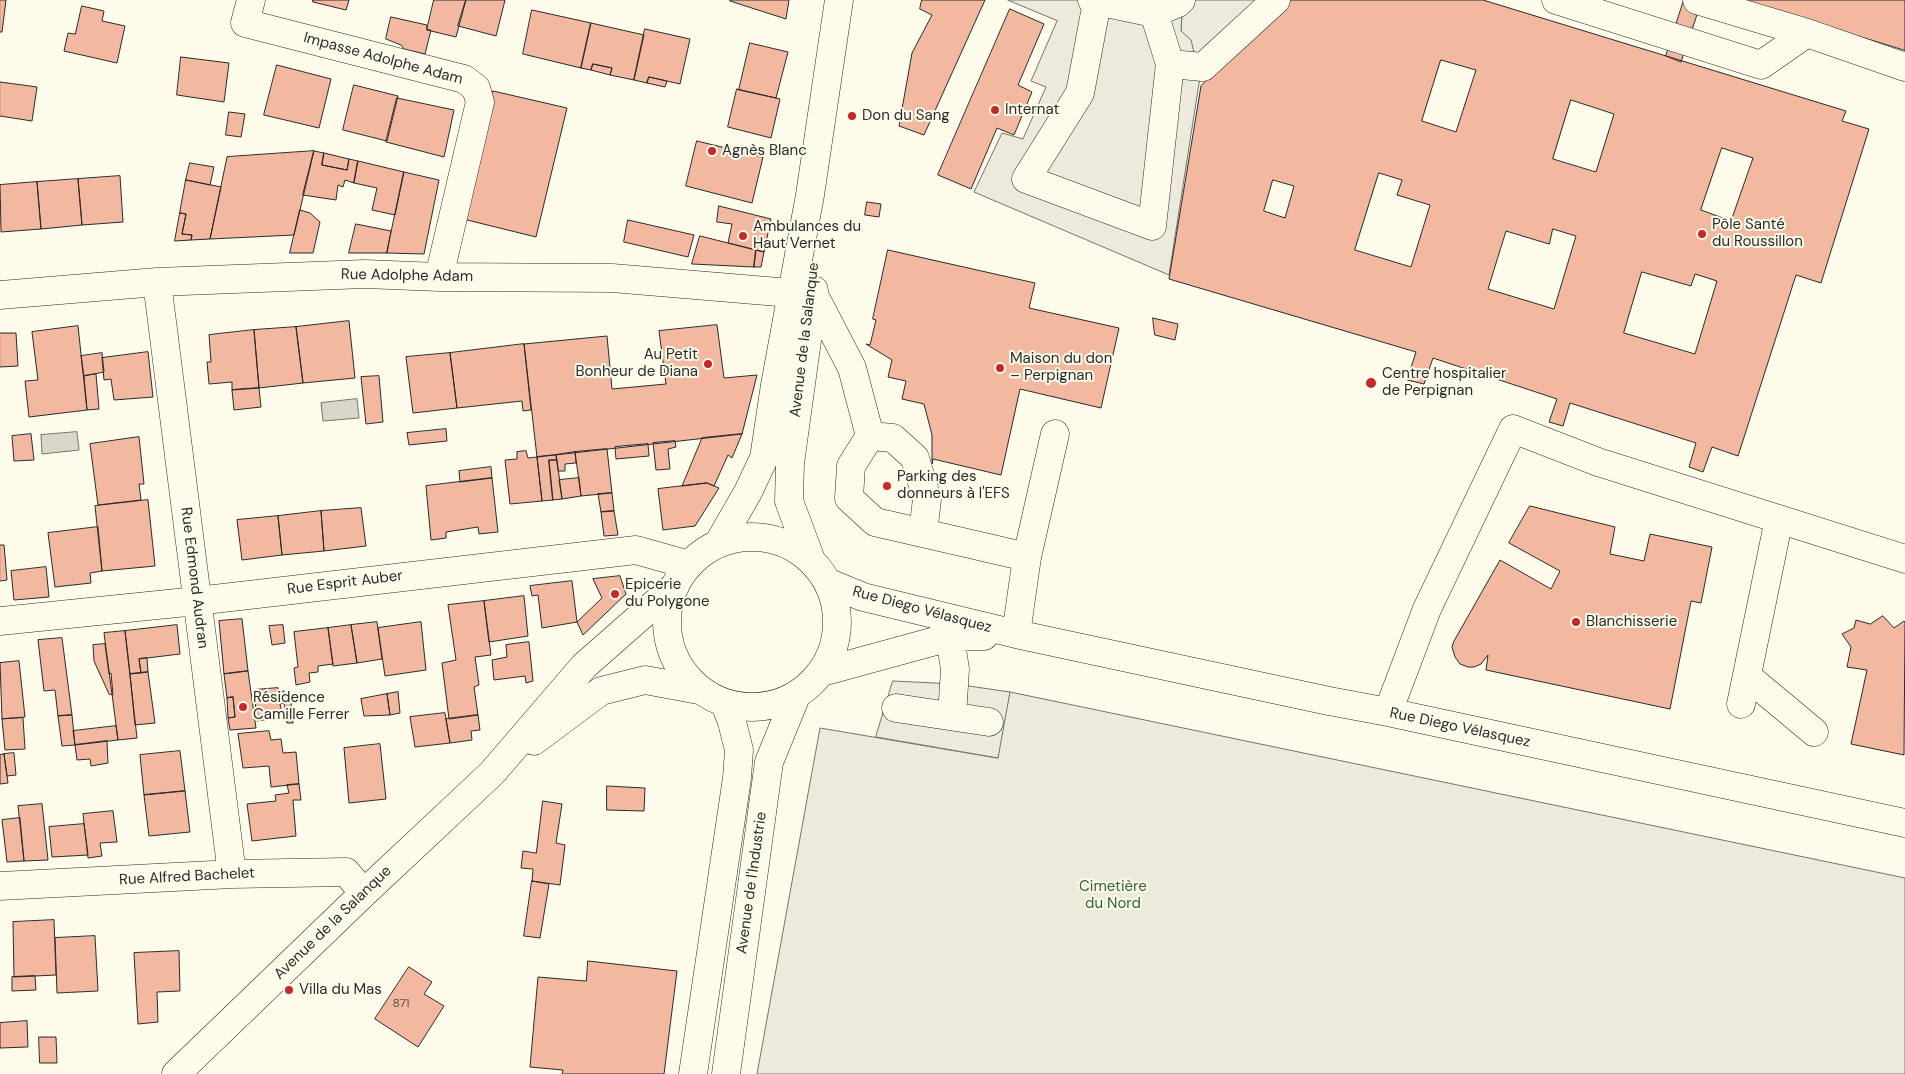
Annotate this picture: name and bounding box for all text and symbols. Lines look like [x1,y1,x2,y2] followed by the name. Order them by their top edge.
[301,29,465,89] street label: Impasse Adolphe Adam
[1005,101,1059,119] place label: Internat
[989,104,1001,116] marker: Internat
[862,107,950,125] place label: Don du Sang
[846,110,858,122] marker: Don du Sang
[722,142,807,160] place label: Agnès Blanc
[706,145,718,157] marker: Agnès Blanc
[1712,216,1803,251] place label: Pôle Santé du Roussillon
[753,218,861,253] place label: Ambulances du Haut Vernet
[1696,228,1708,240] marker: Pôle Santé du Roussillon
[737,230,749,242] marker: Ambulances du Haut Vernet
[787,262,823,418] street label: Avenue de la Salanque
[341,266,473,286] street label: Rue Adolphe Adam
[575,346,698,381] place label: Au Petit Bonheur de Diana
[1010,350,1112,385] place label: Maison du don – Perpignan
[702,358,714,370] marker: Au Petit Bonheur de Diana
[994,362,1006,374] marker: Maison du don – Perpignan
[1382,365,1507,400] place label: Centre hospitalier de Perpignan
[1364,376,1378,390] marker: Centre hospitalier de Perpignan
[897,468,1010,503] place label: Parking des donneurs à l'EFS
[881,480,893,492] marker: Parking des donneurs à l'EFS
[176,506,212,650] street label: Rue Edmond Audran
[286,567,404,599] street label: Rue Esprit Auber
[625,576,709,611] place label: Epicerie du Polygone
[850,583,994,637] street label: Rue Diego Vélasquez
[609,588,621,600] marker: Epicerie du Polygone
[1586,613,1677,631] place label: Blanchisserie
[1570,616,1582,628] marker: Blanchisserie
[253,689,349,724] place label: Résidence Camille Ferrer
[237,701,249,713] marker: Résidence Camille Ferrer
[1388,704,1532,752] street label: Rue Diego Vélasquez
[733,811,771,955] street label: Avenue de l'Industrie
[271,862,395,984] street label: Avenue de la Salanque
[119,864,255,890] street label: Rue Alfred Bachelet
[1079,878,1147,913] park label: Cimetière du Nord
[299,981,382,999] place label: Villa du Mas
[283,984,295,996] marker: Villa du Mas
[392,997,410,1011] house number: 871

